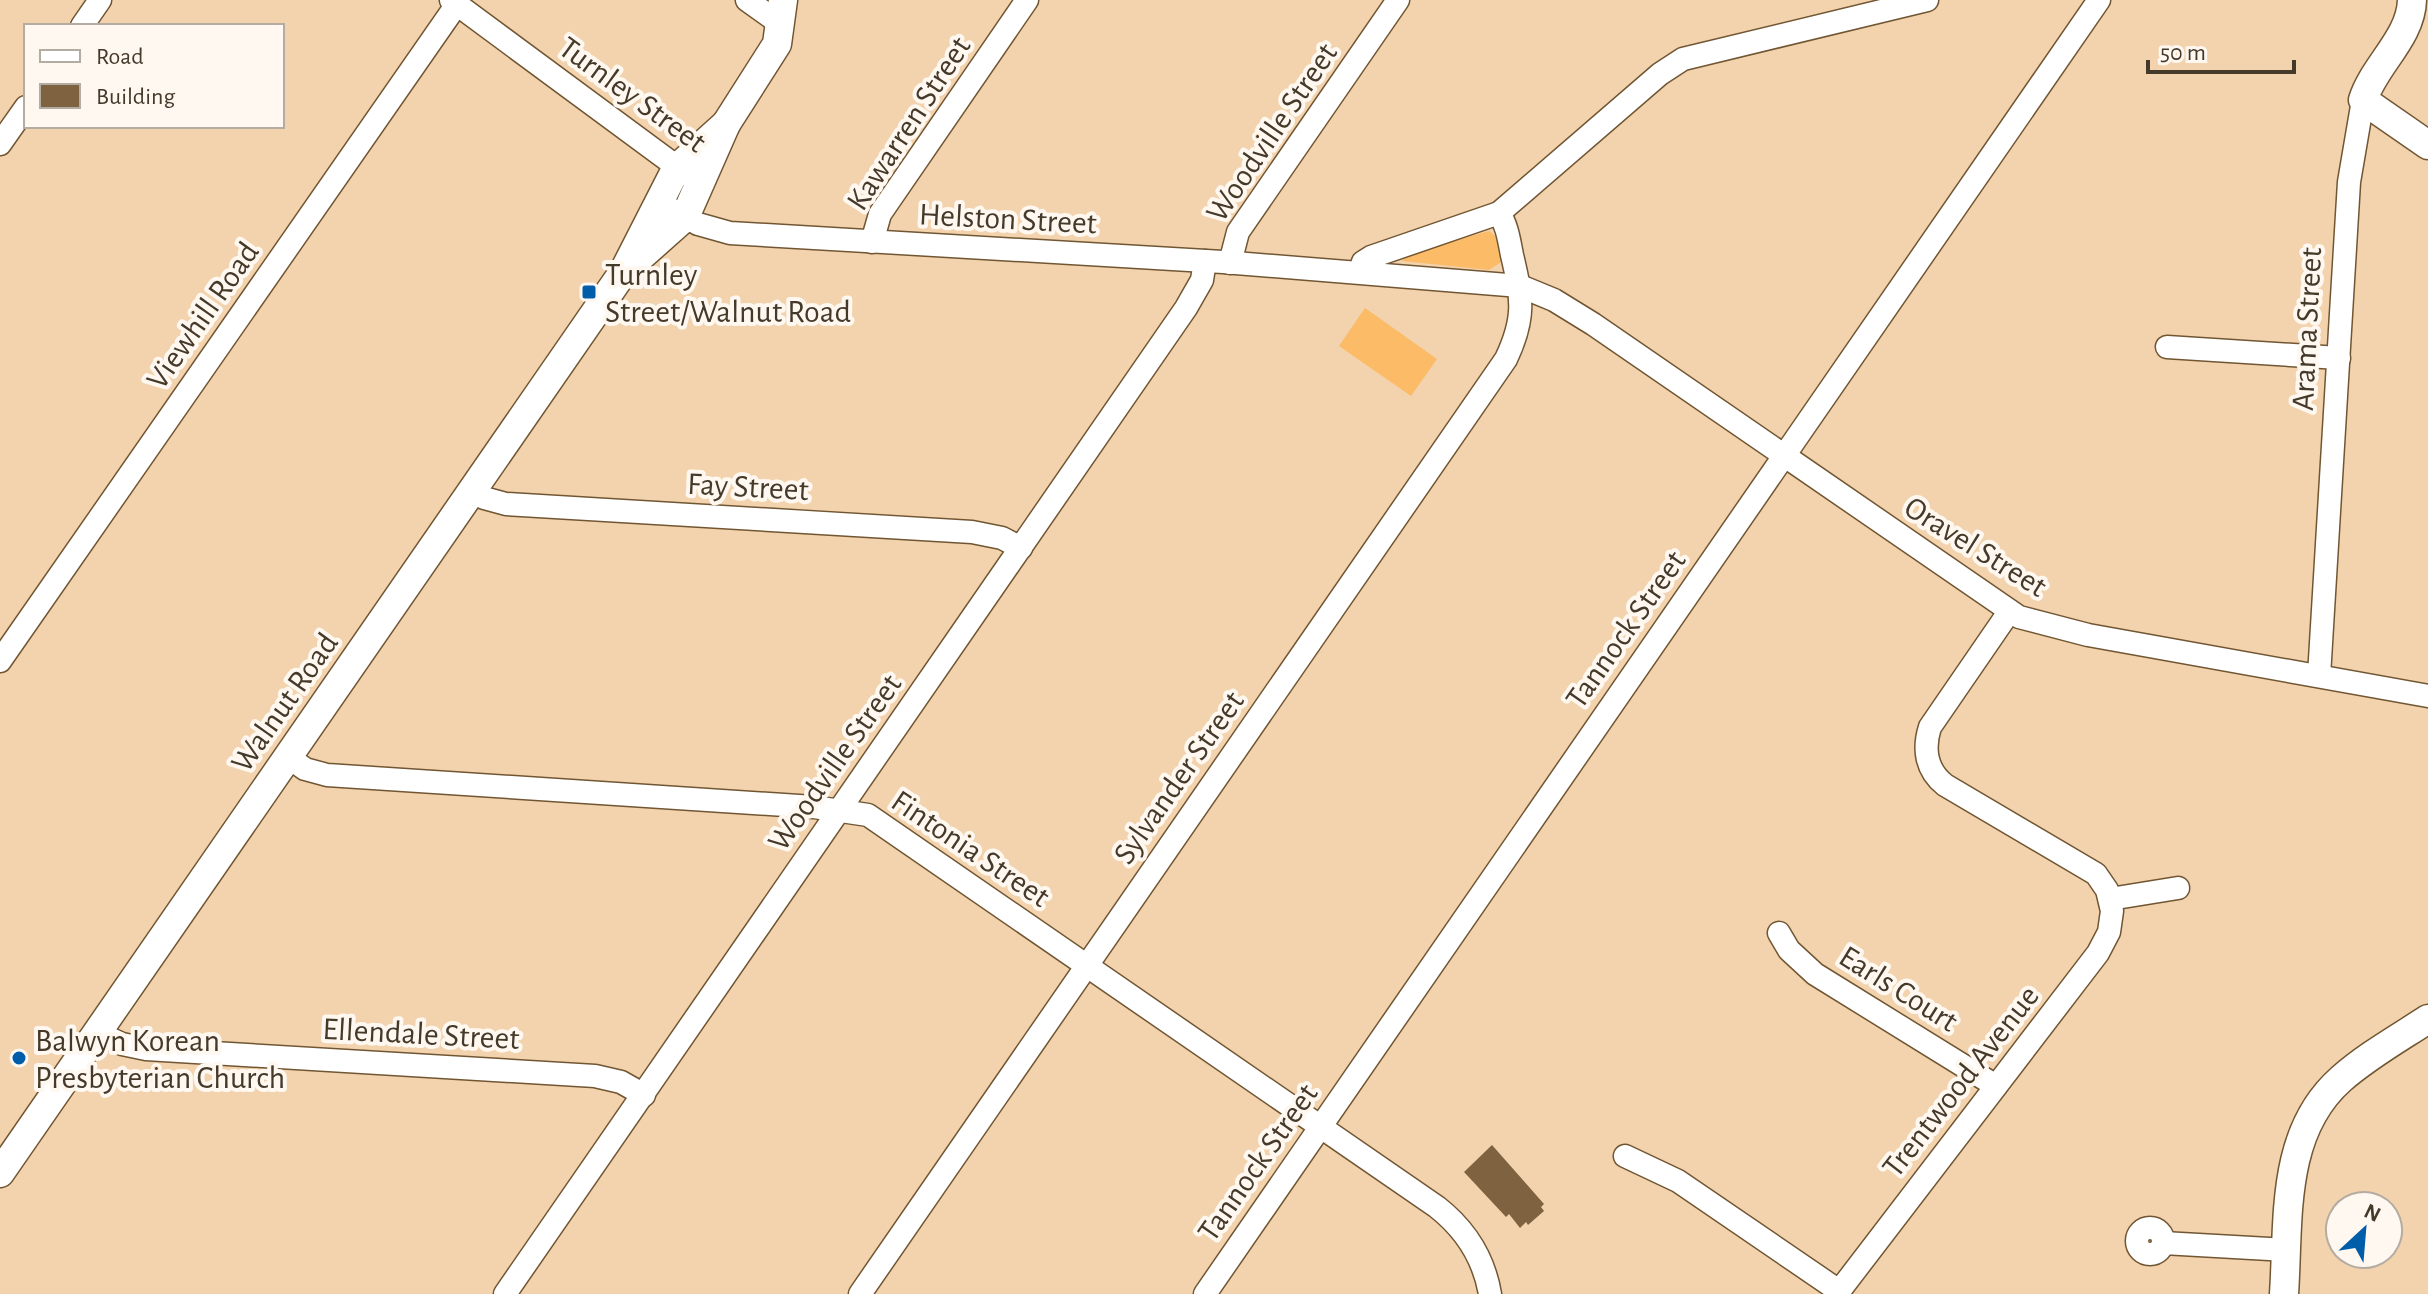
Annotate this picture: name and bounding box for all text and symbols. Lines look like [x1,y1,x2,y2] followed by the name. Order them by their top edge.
[24,24,284,128] legend
[2148,24,2294,74] scale bar
[553,31,712,159] street label: Turnley Street
[841,31,977,216] street label: Kawarren Street
[1201,38,1343,228] street label: Woodville Street
[2160,41,2206,65] text: 50 m
[96,45,144,69] text: Road
[96,85,175,109] text: Building
[918,198,1098,240] street label: Helston Street
[141,236,265,395] street label: Viewhill Road
[2287,246,2327,412] street label: Arama Street
[605,259,851,328] place label: Turnley Street/Walnut Road
[580,283,598,301] marker: Turnley Street/Walnut Road
[686,468,810,506] street label: Fay Street
[1899,491,2052,603] street label: Oravel Street
[1560,545,1692,714] street label: Tannock Street
[225,627,344,778] street label: Walnut Road
[762,668,907,857] street label: Woodville Street
[1108,686,1250,870] street label: Sylvander Street
[886,784,1055,913] street label: Fintonia Street
[1834,940,1963,1038] street label: Earls Court
[1876,980,2045,1183] street label: Trentwood Avenue
[322,1013,520,1055] street label: Ellendale Street
[35,1025,285,1094] place label: Balwyn Korean Presbyterian Church
[10,1049,28,1067] marker: Balwyn Korean Presbyterian Church
[1192,1078,1324,1247] street label: Tannock Street
[2324,1190,2404,1270] north arrow
[2361,1200,2384,1226] text: N

